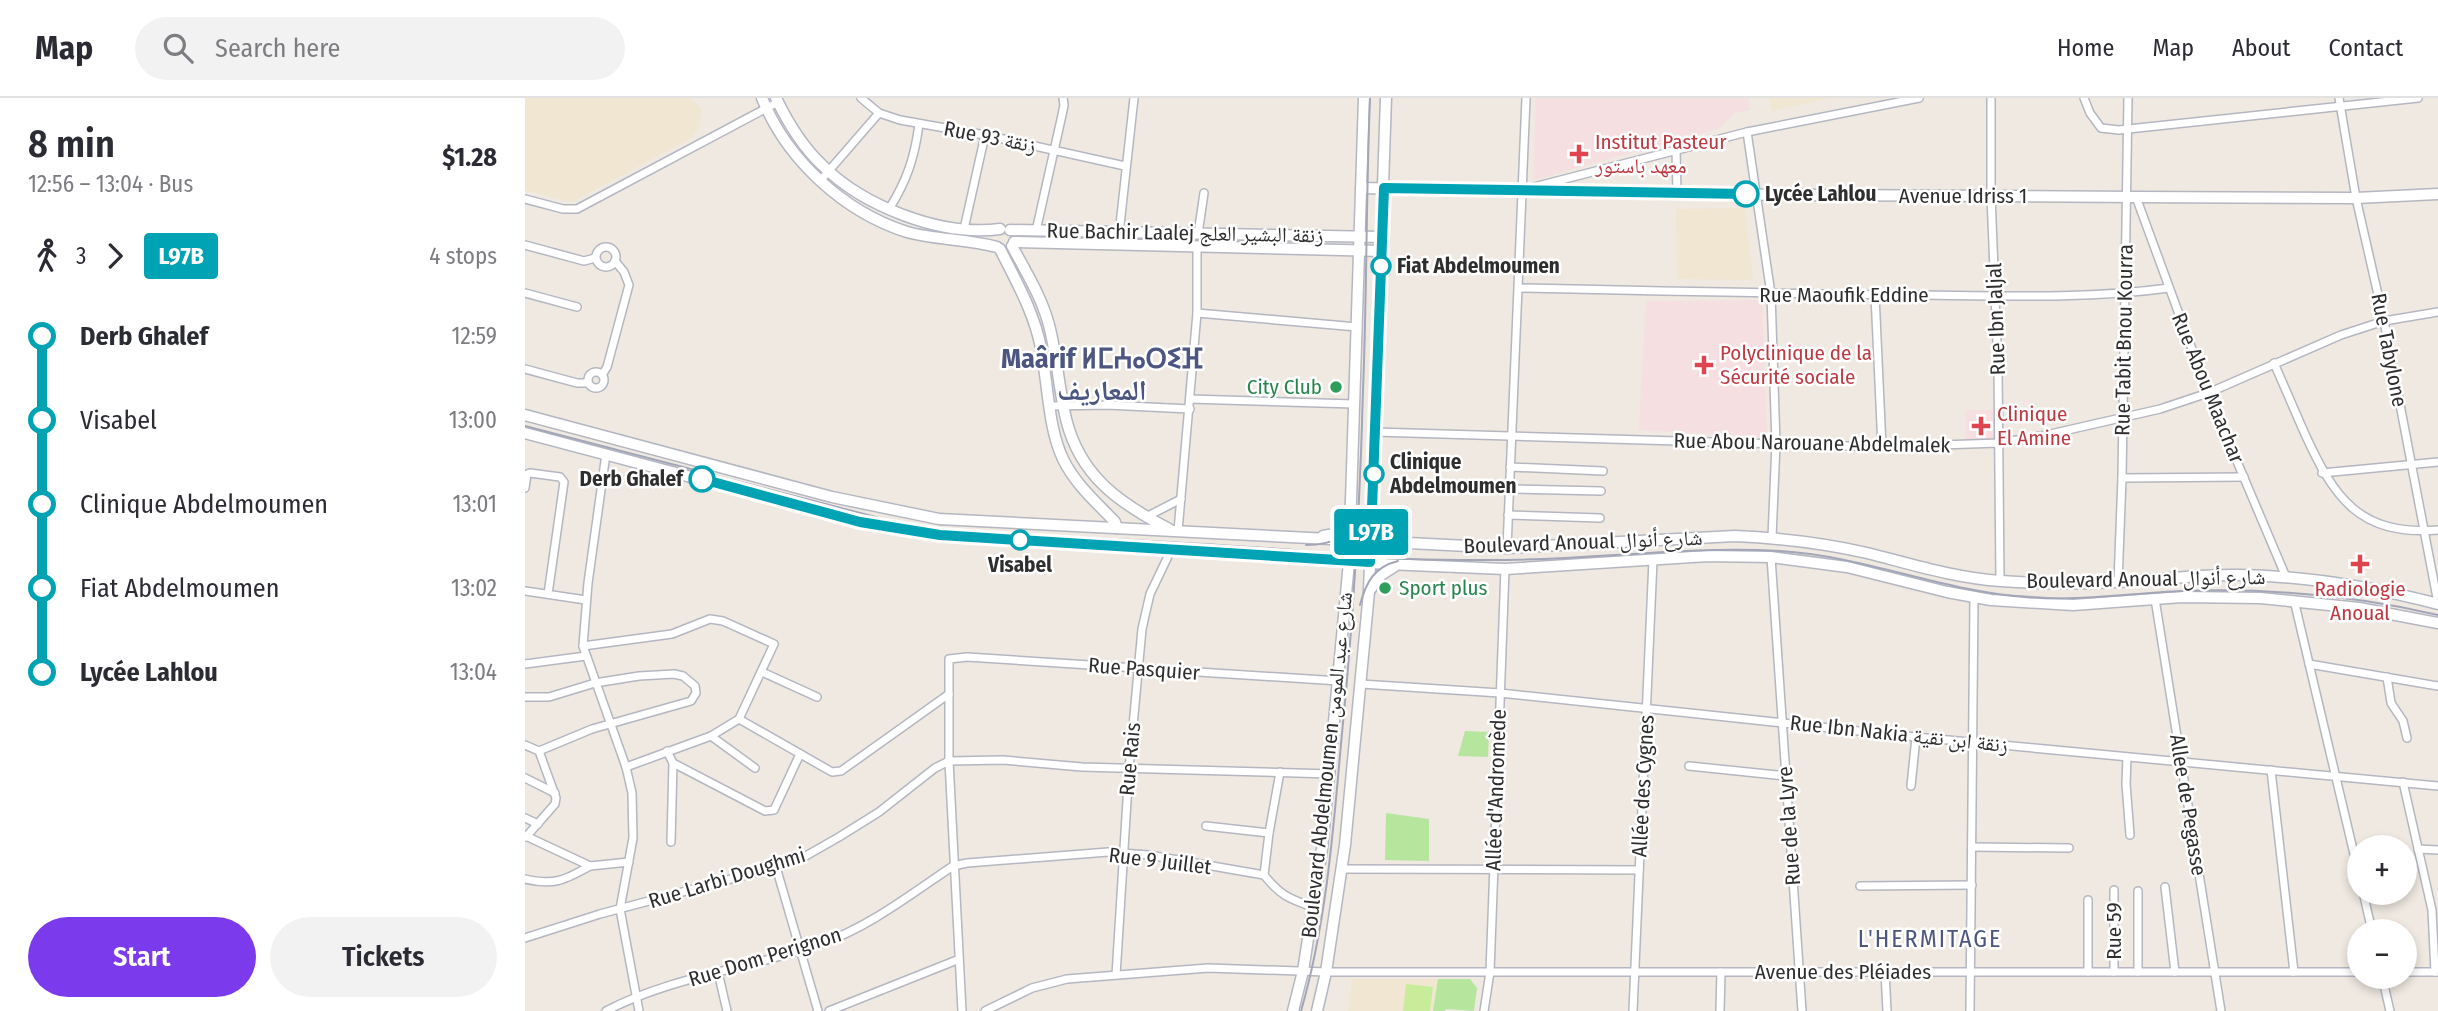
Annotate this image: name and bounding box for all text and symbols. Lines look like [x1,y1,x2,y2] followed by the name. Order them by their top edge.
[135,17,625,80] search box
[35,28,93,68] text: Map
[159,29,197,67] icon: search
[215,33,340,64] text: Search here
[2057,34,2114,62] text: Home
[2152,34,2194,62] text: Map
[2232,34,2290,62] text: About
[2328,34,2403,62] text: Contact
[942,115,1038,159] street label: Rue 93 زنقة
[28,121,115,167] text: 8 min
[1594,129,1727,179] place label: Institut Pasteur معهد باستور
[442,142,497,173] text: $1.28
[1569,144,1589,164] marker: Institut Pasteur معهد باستور
[28,170,193,198] text: 12:56 – 13:04 · Bus
[1733,181,1759,207] marker: Lycée Lahlou
[1765,181,1876,207] place label: Lycée Lahlou
[1899,183,2027,209] street label: Avenue Idriss 1
[1046,218,1324,248] street label: Rue Bachir Laalej زنقة البشير العلج
[28,237,66,275] icon: walk
[96,237,134,275] icon: forward
[76,242,86,270] text: 3
[158,242,204,270] text: L97B
[429,242,497,270] text: 4 stops
[2109,244,2139,436] street label: Rue Tabit Bnou Kourra
[1397,253,1560,279] place label: Fiat Abdelmoumen
[1371,256,1391,276] marker: Fiat Abdelmoumen
[1981,262,2011,376] street label: Rue Ibn Jaljal
[1759,282,1929,308] street label: Rue Maoufik Eddine
[2365,291,2413,409] street label: Rue Tabylone
[2166,309,2250,468] street label: Rue Abou Maachar
[80,321,208,352] text: Derb Ghalef
[452,322,497,350] text: 12:59
[1720,340,1872,390] place label: Polyclinique de la Sécurité sociale
[1001,342,1203,407] district label: Maârif ⵍⵎⵄⴰⵔⵉⴼ المعاريف
[1694,355,1714,375] marker: Polyclinique de la Sécurité sociale
[1247,374,1322,400] place label: City Club
[1328,379,1344,395] marker: City Club
[1997,401,2071,451] place label: Clinique El Amine
[80,405,157,436] text: Visabel
[449,406,497,434] text: 13:00
[1971,416,1991,436] marker: Clinique El Amine
[1673,428,1951,458] street label: Rue Abou Narouane Abdelmalek
[1389,449,1516,499] place label: Clinique Abdelmoumen
[1364,464,1384,484] marker: Clinique Abdelmoumen
[580,466,685,492] place label: Derb Ghalef
[689,466,715,492] marker: Derb Ghalef
[80,489,328,520] text: Clinique Abdelmoumen
[452,490,497,518] text: 13:01
[1322,509,1420,555] line badge: L97B
[1348,518,1394,546] text: L97B
[1463,525,1703,559] street label: Boulevard Anoual شارع أنوال
[1010,530,1030,550] marker: Visabel
[987,552,1052,578] place label: Visabel
[2350,554,2370,574] marker: Radiologie Anoual
[2026,564,2266,594] street label: Boulevard Anoual شارع أنوال
[80,573,279,604] text: Fiat Abdelmoumen
[451,574,497,602] text: 13:02
[1399,575,1487,601] place label: Sport plus
[2314,576,2406,626] place label: Radiologie Anoual
[1377,580,1393,596] marker: Sport plus
[1296,591,1358,939] street label: Boulevard Abdelmoumen شارع عبد المومن
[1087,652,1201,686] street label: Rue Pasquier
[80,657,218,688] text: Lycée Lahlou
[450,658,497,686] text: 13:04
[1480,709,1512,871] street label: Allée d'Andromède
[1789,710,2009,758] street label: Rue Ibn Nakia زنقة ابن نقية
[1626,714,1660,858] street label: Allée des Cygnes
[1114,721,1146,797] street label: Rue Rais
[2164,732,2212,878] street label: Allee de Pegasse
[1772,766,1806,886] street label: Rue de la Lyre
[2347,835,2417,989] map controls
[2347,835,2417,905] button: +
[645,842,809,914] street label: Rue Larbi Doughmi
[1107,842,1213,880] street label: Rue 9 Juillet
[2101,902,2127,960] street label: Rue 59
[28,917,256,997] button: Start
[270,917,497,997] button: Tickets
[2347,919,2417,989] button: −
[685,921,845,993] street label: Rue Dom Perignon
[1858,925,2002,953] district label: L'HERMITAGE
[1755,959,1931,985] street label: Avenue des Pléiades

